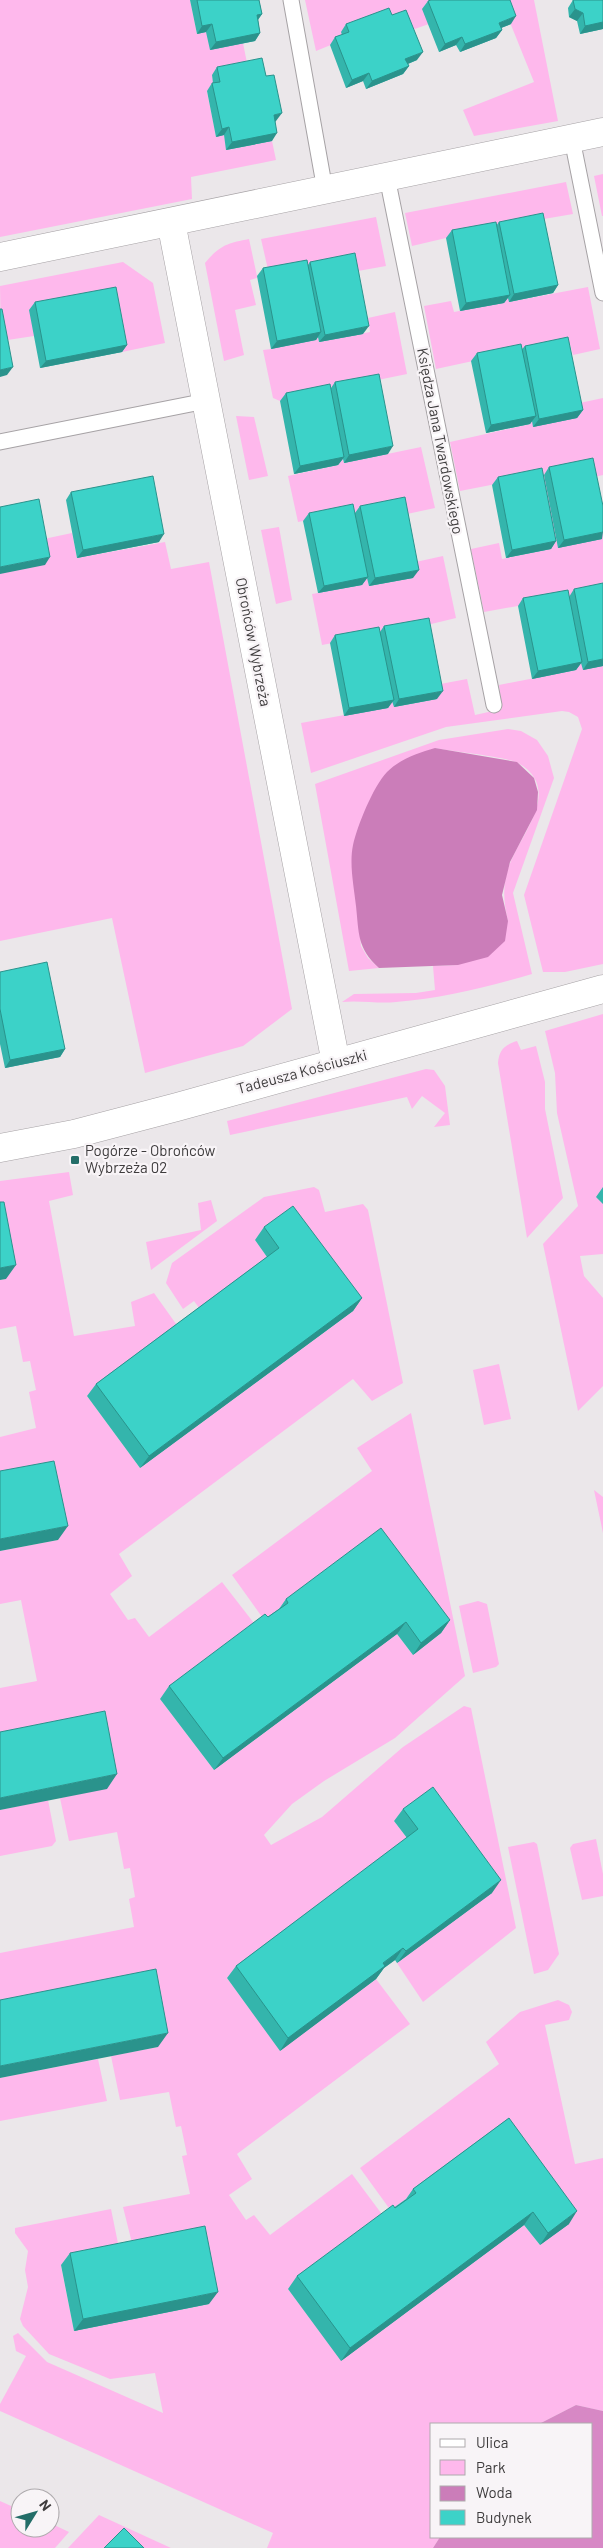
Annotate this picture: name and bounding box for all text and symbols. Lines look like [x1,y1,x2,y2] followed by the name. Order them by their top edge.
[414,346,468,536] street label: Księdza Jana Twardowskiego
[233,576,275,708] street label: Obrońców Wybrzeża
[235,1045,369,1097] street label: Tadeusza Kościuszki
[85,1141,215,1176] place label: Pogórze - Obrońców Wybrzeża 02
[69,1154,81,1166] marker: Pogórze - Obrońców Wybrzeża 02
[430,2423,593,2538] legend
[476,2433,508,2451] text: Ulica
[476,2458,506,2476] text: Park
[476,2483,512,2501] text: Woda
[10,2488,60,2538] north arrow
[36,2496,55,2514] text: N
[476,2508,532,2526] text: Budynek

